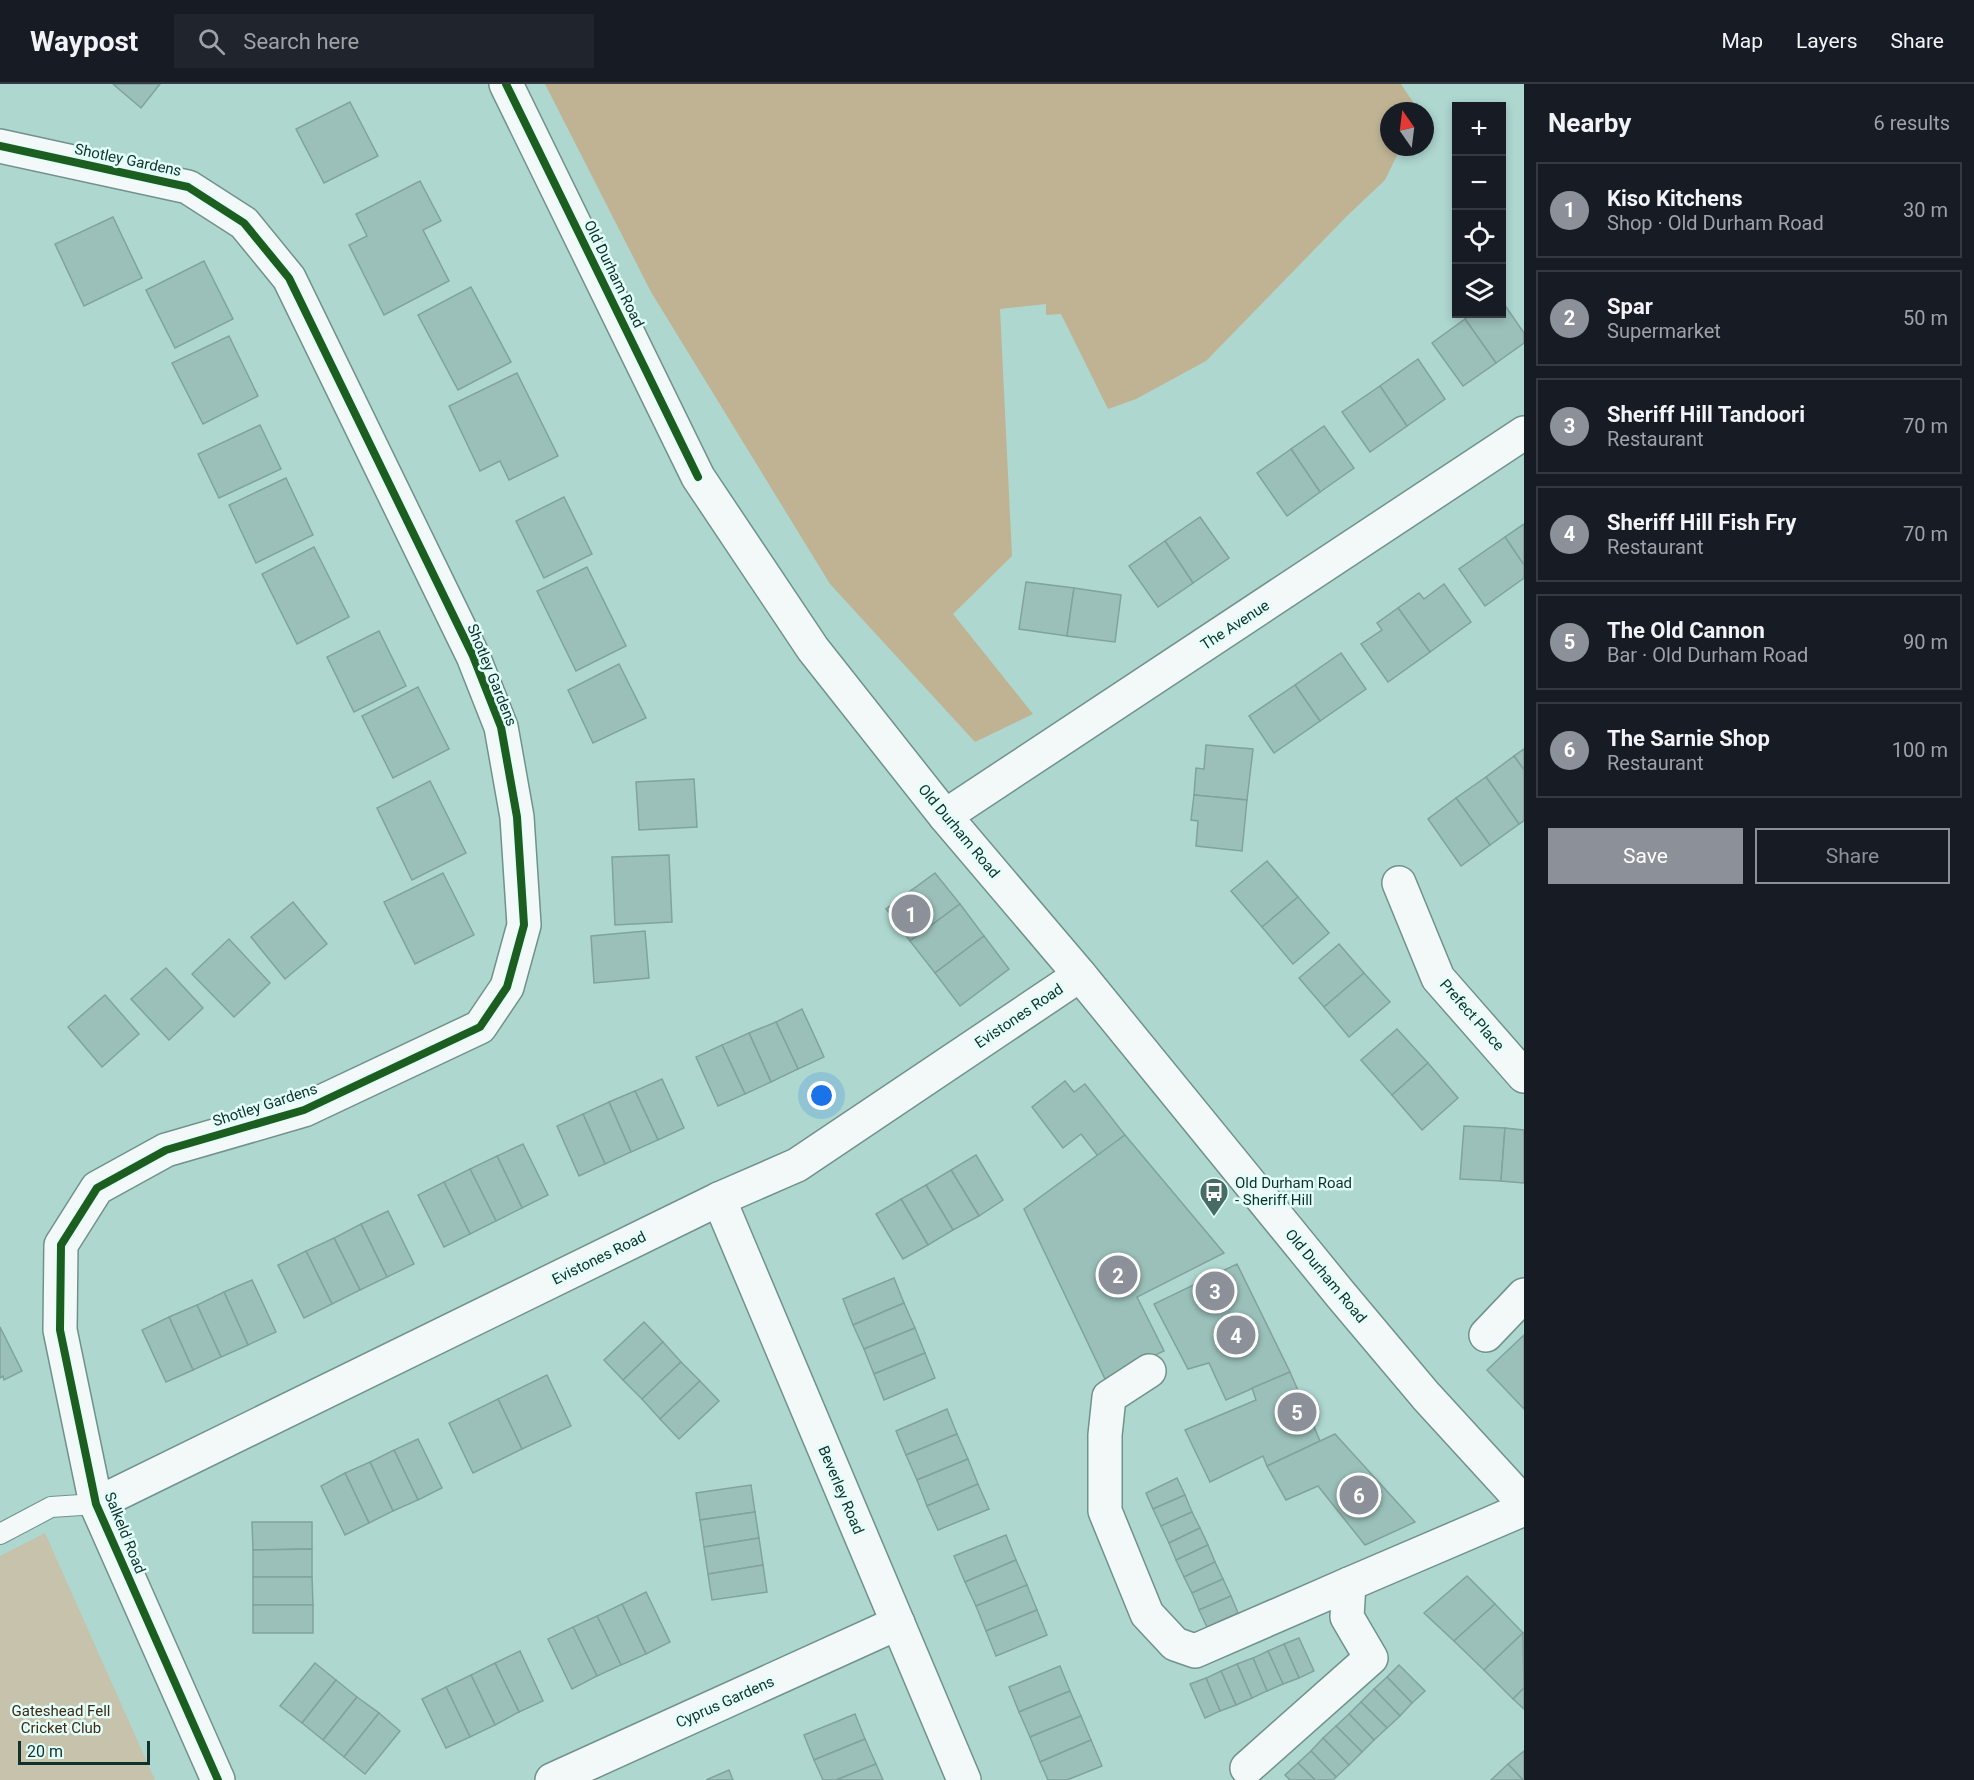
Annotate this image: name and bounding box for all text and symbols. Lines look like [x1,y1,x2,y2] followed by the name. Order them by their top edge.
[174,14,594,68] search box
[30,25,138,58] text: Waypost
[195,25,228,58] icon: search
[243,29,359,54] text: Search here
[1721,29,1763,53] text: Map
[1796,29,1857,53] text: Layers
[1890,29,1944,53] text: Share
[1380,102,1434,156] north arrow
[1452,102,1506,318] map controls
[1452,102,1506,156] button: +
[1548,108,1631,138] text: Nearby
[1874,111,1950,135] text: 6 results
[73,140,183,180] street label: Shotley Gardens
[1452,156,1506,210] button: −
[1607,186,1743,211] text: Kiso Kitchens
[1564,198,1575,222] text: 1
[1903,198,1948,222] text: 30 m
[1452,210,1506,264] button: locate
[1607,211,1824,235] text: Shop · Old Durham Road
[580,217,648,331] street label: Old Durham Road
[1452,264,1506,318] button: layers
[1607,294,1653,319] text: Spar
[1564,306,1575,330] text: 2
[1903,306,1948,330] text: 50 m
[1607,319,1721,343] text: Supermarket
[1607,402,1805,427] text: Sheriff Hill Tandoori
[1564,414,1575,438] text: 3
[1903,414,1948,438] text: 70 m
[1607,427,1704,451] text: Restaurant
[1607,510,1796,535] text: Sheriff Hill Fish Fry
[1564,522,1575,546] text: 4
[1903,522,1948,546] text: 70 m
[1607,535,1704,559] text: Restaurant
[1197,596,1273,654] street label: The Avenue
[1607,618,1765,643] text: The Old Cannon
[463,621,521,729] street label: Shotley Gardens
[1564,630,1575,654] text: 5
[1903,630,1948,654] text: 90 m
[1607,643,1808,667] text: Bar · Old Durham Road
[1607,726,1770,751] text: The Sarnie Shop
[1564,738,1575,762] text: 6
[1892,738,1948,762] text: 100 m
[1607,751,1704,775] text: Restaurant
[914,780,1004,882] street label: Old Durham Road
[1548,828,1743,884] button: Save
[1755,828,1950,884] button: Share
[892,892,930,936] pin: 1
[1436,976,1508,1054] street label: Prefect Place
[972,980,1066,1052] street label: Evistones Road
[211,1080,319,1130] street label: Shotley Gardens
[807,1081,836,1110] your location
[1235,1174,1352,1209] place label: Old Durham Road - Sheriff Hill
[1198,1176,1230,1218] bus stop icon: Old Durham Road - Sheriff Hill
[1281,1225,1371,1327] street label: Old Durham Road
[549,1227,649,1289] street label: Evistones Road
[1098,1252,1138,1298] pin: 2
[1196,1268,1234,1314] pin: 3
[1216,1312,1256,1358] pin: 4
[1278,1390,1316,1434] pin: 5
[814,1443,868,1537] street label: Beverley Road
[1340,1472,1378,1518] pin: 6
[100,1490,150,1576] street label: Salkeld Road
[673,1672,777,1732] street label: Cyprus Gardens
[12,1702,110,1737] park label: Gateshead Fell Cricket Club
[18,1738,150,1766] scale bar
[27,1742,63,1761] text: 20 m

